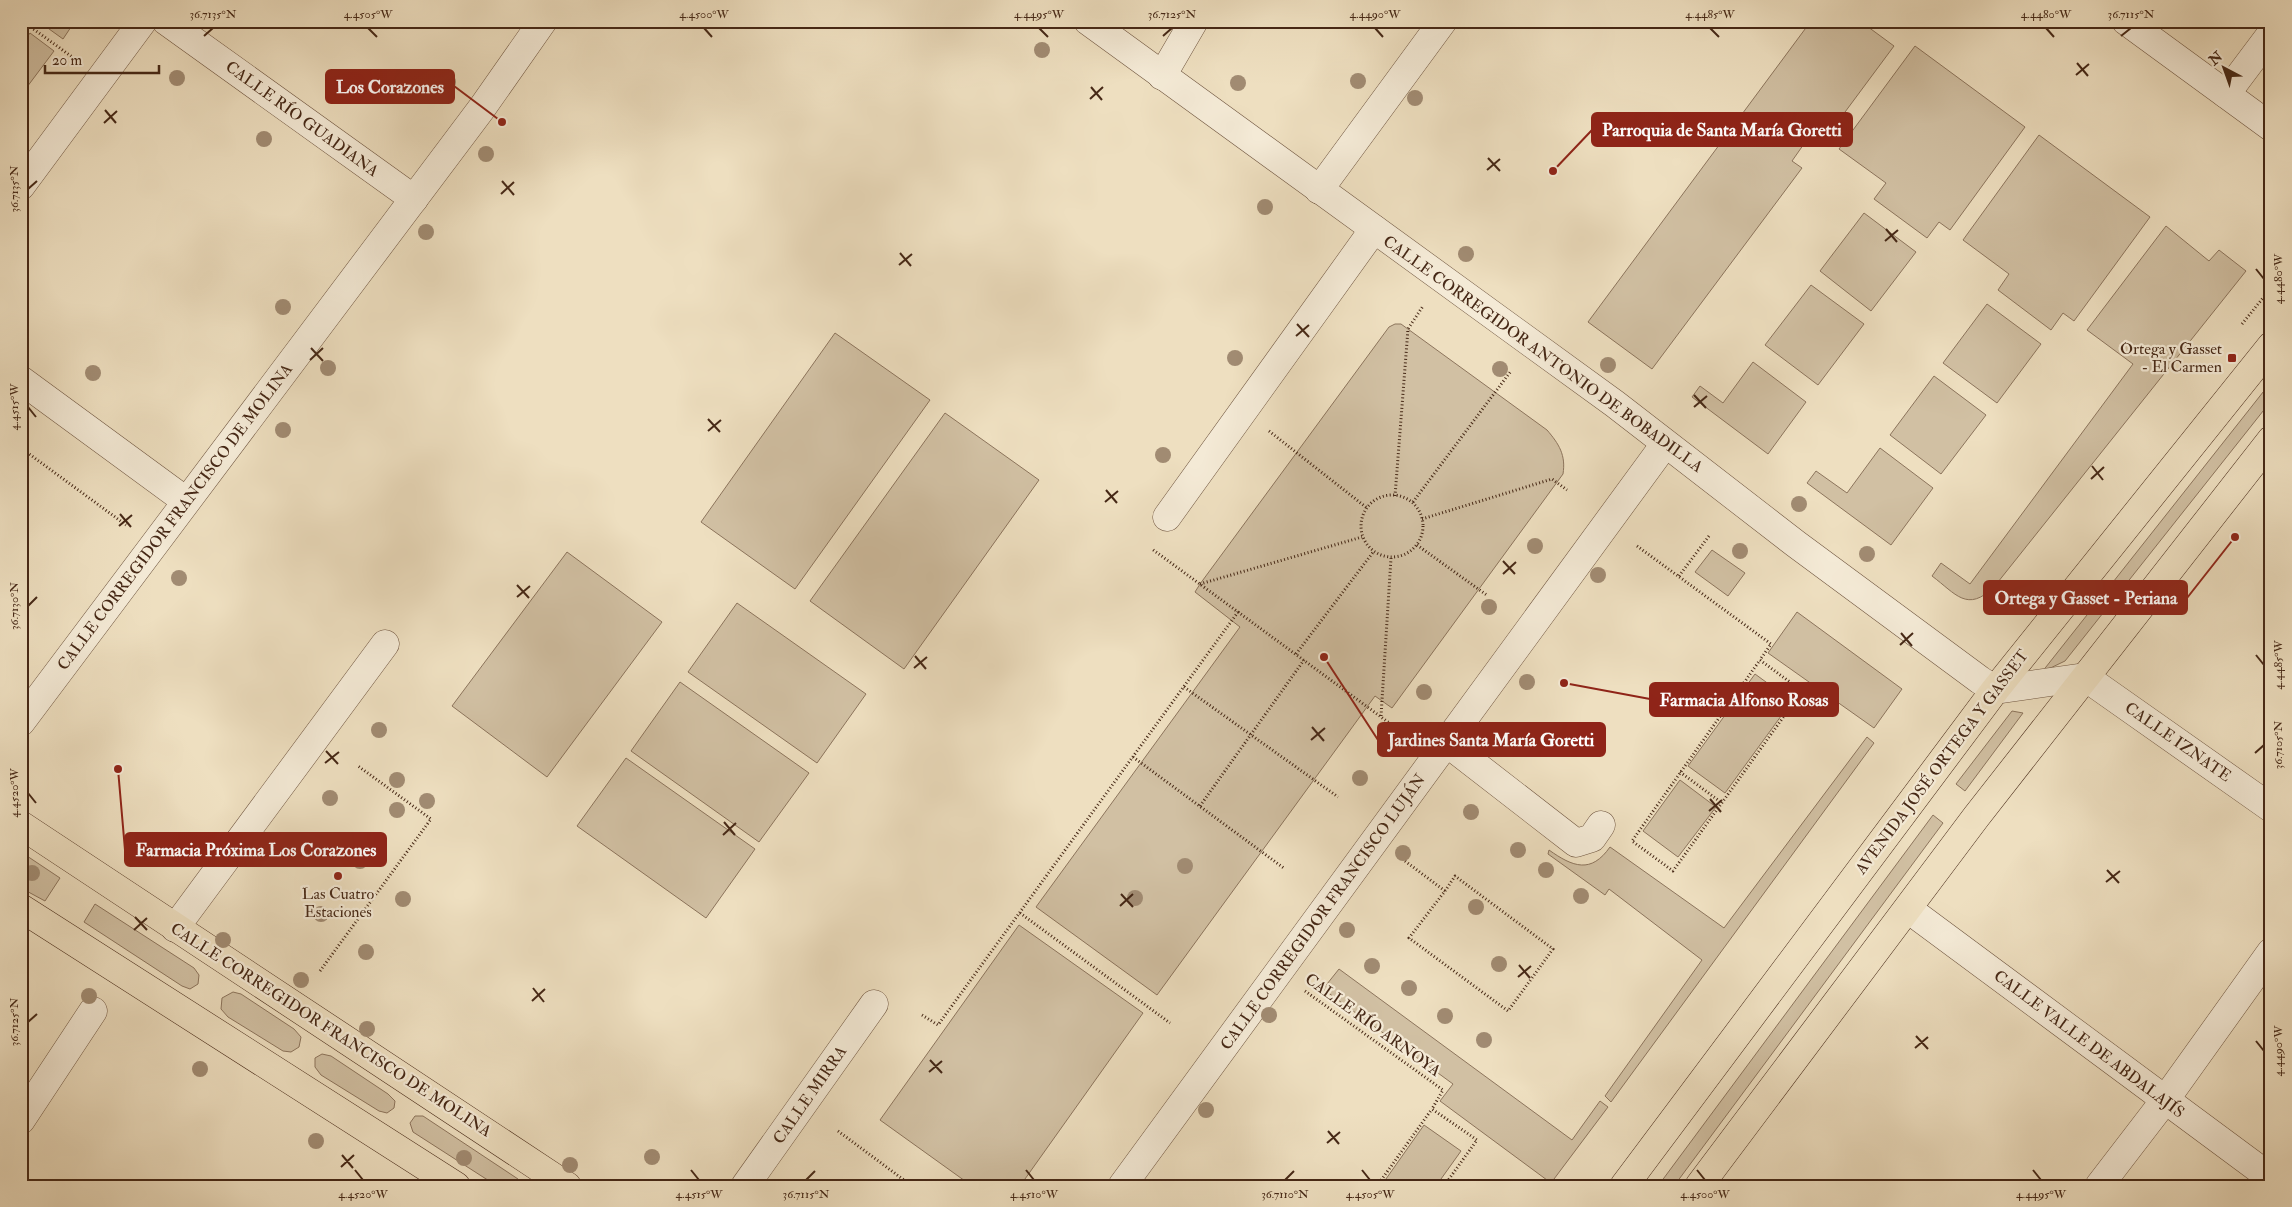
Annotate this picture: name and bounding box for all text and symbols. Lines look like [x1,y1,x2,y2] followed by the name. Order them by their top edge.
[189,7,237,22] text: 36.7135°N
[344,7,393,22] text: 4.4505°W
[679,7,730,22] text: 4.4500°W
[1014,7,1065,22] text: 4.4495°W
[1148,7,1197,22] text: 36.7125°N
[1350,7,1401,22] text: 4.4490°W
[1685,7,1736,22] text: 4.4485°W
[2021,7,2072,22] text: 4.4480°W
[2108,7,2155,22] text: 36.7115°N
[45,42,159,74] scale bar
[2200,42,2250,92] north arrow
[2205,48,2226,70] text: N
[52,51,82,70] text: 20 m
[222,57,382,181] street label: CALLE RÍO GUADIANA
[326,70,454,103] callout: Los Corazones
[336,76,444,99] text: Los Corazones
[1592,113,1852,146] callout: Parroquia de Santa María Goretti
[1602,119,1842,142] text: Parroquia de Santa María Goretti
[7,165,22,213] text: 36.7135°N
[1379,231,1707,477] street label: CALLE CORREGIDOR ANTONIO DE BOBADILLA
[2271,253,2286,304] text: 4.4480°W
[2120,339,2222,377] place label: Ortega y Gasset - El Carmen
[2226,352,2238,364] marker: Ortega y Gasset - El Carmen
[53,360,297,674] street label: CALLE CORREGIDOR FRANCISCO DE MOLINA
[7,383,22,430] text: 4.4515°W
[1984,581,2187,614] callout: Ortega y Gasset - Periana
[7,582,22,630] text: 36.7130°N
[1994,587,2178,610] text: Ortega y Gasset - Periana
[2271,639,2286,690] text: 4.4485°W
[1850,645,2034,880] street label: AVENIDA JOSÉ ORTEGA Y GASSET
[1650,683,1838,716] callout: Farmacia Alfonso Rosas
[1660,689,1828,712] text: Farmacia Alfonso Rosas
[2121,698,2235,786] street label: CALLE IZNATE
[2271,720,2286,769] text: 36.7105°N
[1378,723,1605,756] callout: Jardines Santa María Goretti
[1387,729,1595,752] text: Jardines Santa María Goretti
[7,767,22,818] text: 4.4520°W
[1215,769,1431,1055] street label: CALLE CORREGIDOR FRANCISCO LUJÁN
[125,833,386,866] callout: Farmacia Próxima Los Corazones
[135,839,377,862] text: Farmacia Próxima Los Corazones
[332,870,344,882] marker: Las Cuatro Estaciones
[302,884,374,922] place label: Las Cuatro Estaciones
[167,918,495,1142] street label: CALLE CORREGIDOR FRANCISCO DE MOLINA
[1989,966,2188,1123] street label: CALLE VALLE DE ABDALAJÍS
[1301,969,1445,1081] street label: CALLE RÍO ARNOYA
[7,997,22,1046] text: 36.7125°N
[2271,1025,2286,1076] text: 4.4490°W
[769,1042,851,1148] street label: CALLE MIRRA
[338,1187,389,1202] text: 4.4520°W
[676,1187,723,1202] text: 4.4515°W
[783,1187,830,1202] text: 36.7115°N
[1010,1187,1059,1202] text: 4.4510°W
[1261,1187,1309,1202] text: 36.7110°N
[1346,1187,1395,1202] text: 4.4505°W
[1680,1187,1731,1202] text: 4.4500°W
[2016,1187,2067,1202] text: 4.4495°W

